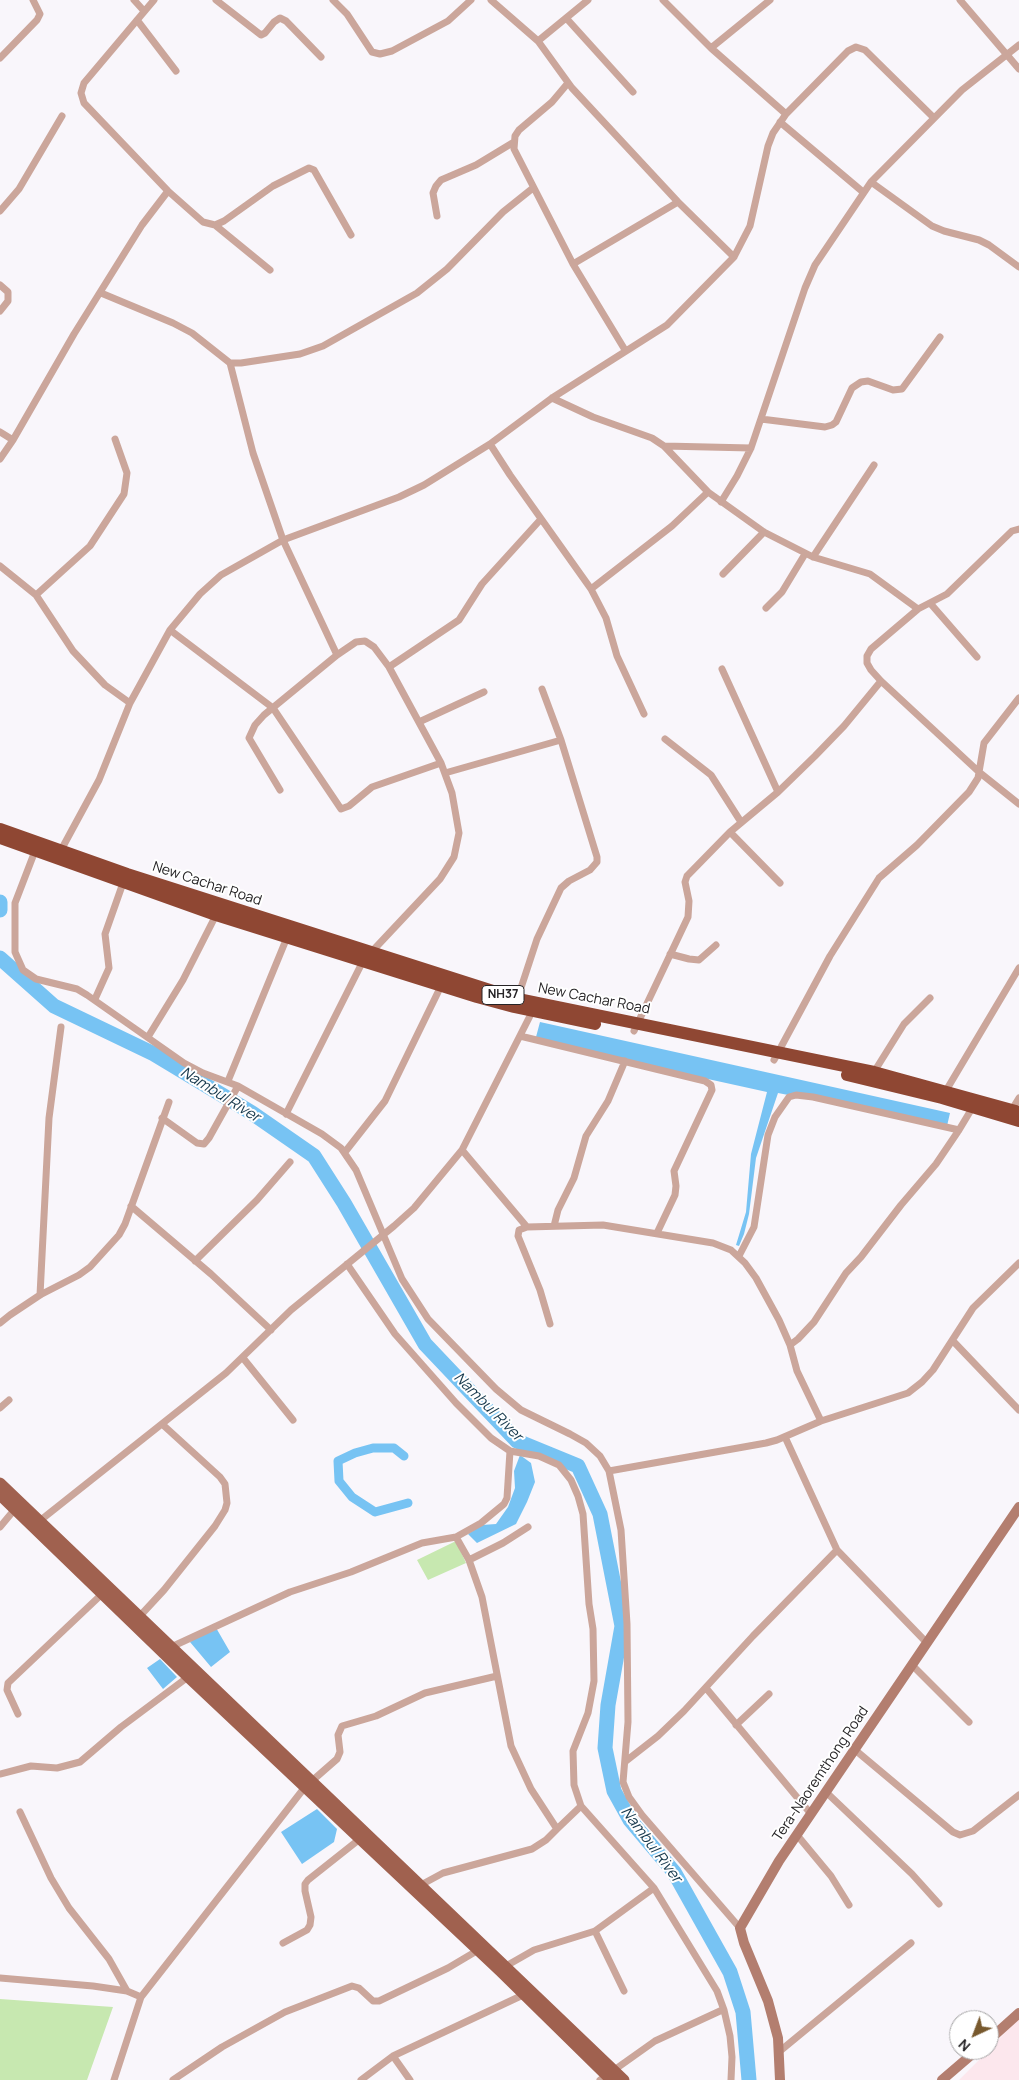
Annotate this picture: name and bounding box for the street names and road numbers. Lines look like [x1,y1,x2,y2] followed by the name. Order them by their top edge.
[150,858,264,910] street label: New Cachar Road
[537,980,651,1018] street label: New Cachar Road
[482,986,524,1004] road number: NH37
[770,1703,872,1845] street label: Tera-Naoremthong Road

